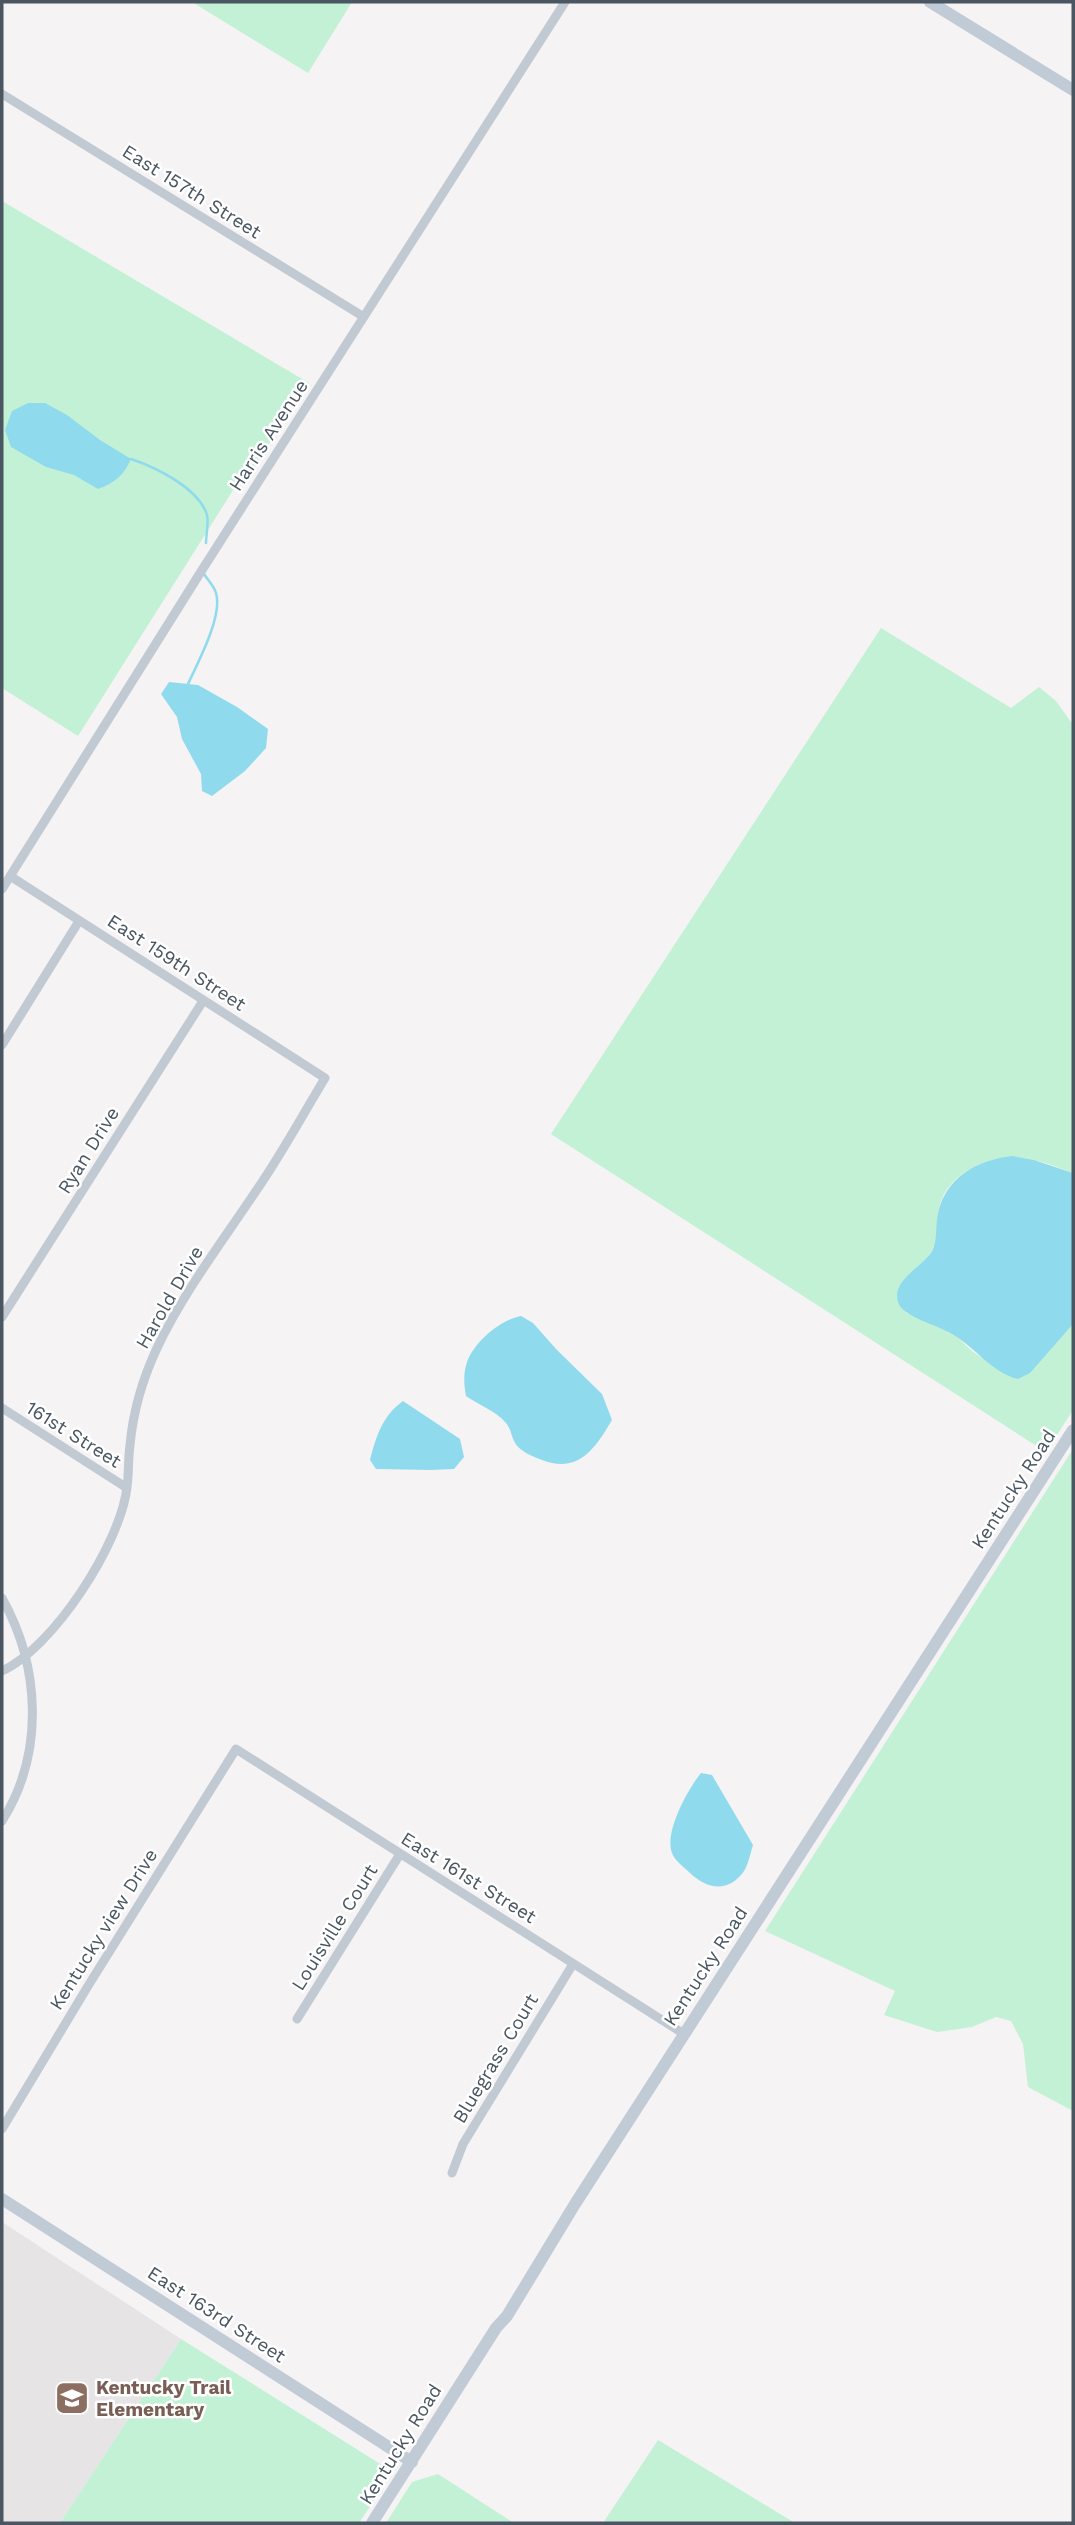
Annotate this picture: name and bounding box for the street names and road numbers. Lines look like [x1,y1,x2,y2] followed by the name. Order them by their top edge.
[118,139,265,243] street label: East 157th Street
[224,375,313,495] street label: Harris Avenue
[103,909,250,1016] street label: East 159th Street
[53,1103,124,1198] street label: Ryan Drive
[131,1242,208,1353] street label: Harold Drive
[22,1396,126,1473] street label: 161st Street
[966,1425,1061,1553] street label: Kentucky Road
[397,1827,541,1928] street label: East 161st Street
[45,1844,162,2014] street label: Kentucky view Drive
[286,1860,382,1995] street label: Louisville Court
[658,1902,753,2030] street label: Kentucky Road
[448,1989,543,2127] street label: Bluegrass Court
[143,2261,290,2368] street label: East 163rd Street
[354,2380,447,2509] street label: Kentucky Road

